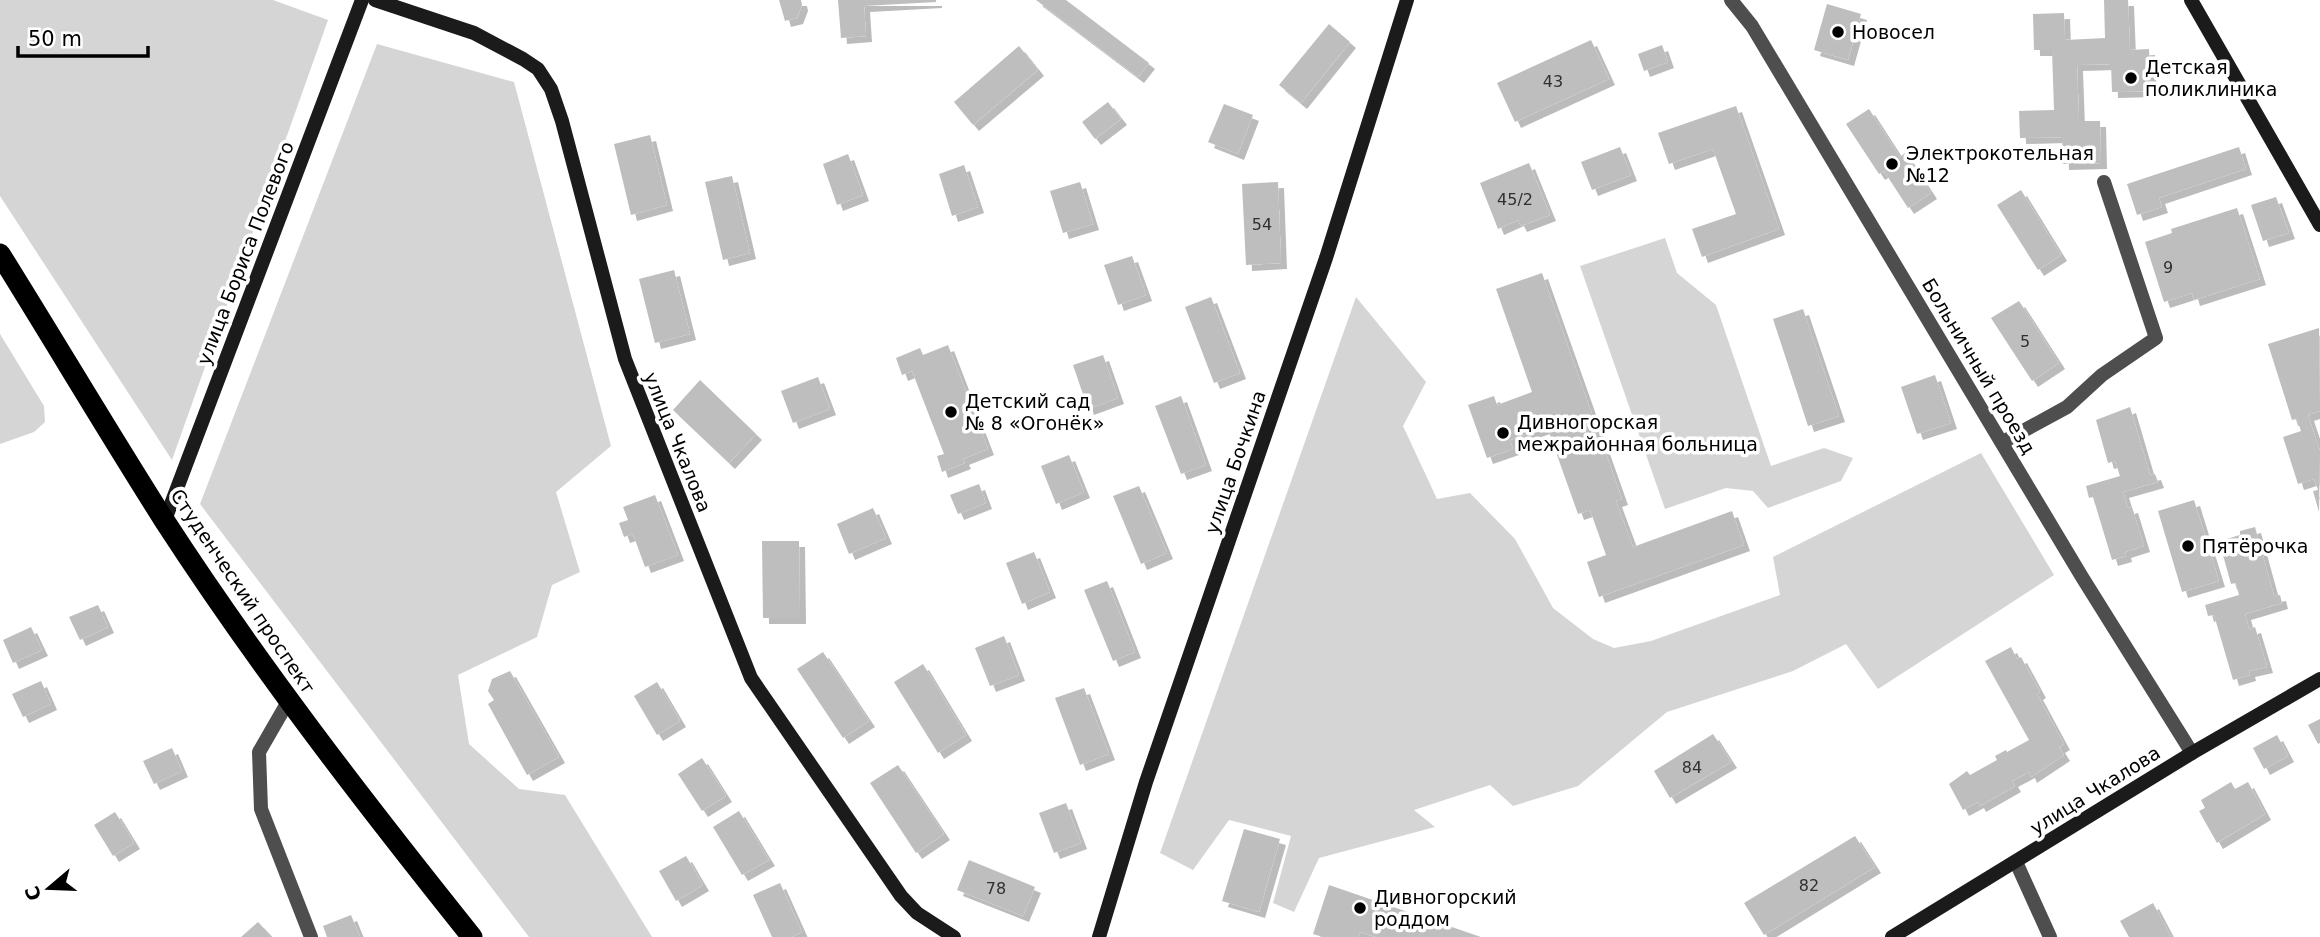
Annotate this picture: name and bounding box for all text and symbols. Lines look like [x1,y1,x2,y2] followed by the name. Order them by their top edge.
[18,14,147,58] scale bar
[1852,21,1935,43] place label: Новосел
[1830,24,1846,40] marker: Новосел
[28,27,82,51] text: 50 m
[2145,56,2277,100] place label: Детская поликлиника
[2123,70,2139,86] marker: Детская поликлиника
[1543,72,1563,91] house number: 43
[192,138,298,368] street label: улица Бориса Полевого
[1906,142,2094,186] place label: Электрокотельная №12
[1884,156,1900,172] marker: Электрокотельная №12
[1497,190,1533,209] house number: 45/2
[1252,215,1272,234] house number: 54
[2163,258,2173,277] house number: 9
[1918,274,2040,458] street label: Больничный проезд
[2020,332,2030,351] house number: 5
[640,369,716,515] street label: улица Чкалова
[1200,387,1270,537] street label: улица Бочкина
[965,390,1104,434] place label: Детский сад № 8 «Огонёк»
[943,404,959,420] marker: Детский сад № 8 «Огонёк»
[1517,411,1758,455] place label: Дивногорская межрайонная больница
[1495,425,1511,441] marker: Дивногорская межрайонная больница
[166,485,320,697] street label: Студенческий проспект
[2202,535,2309,557] place label: Пятёрочка
[2180,538,2196,554] marker: Пятёрочка
[2026,741,2164,839] street label: улица Чкалова
[1682,758,1702,777] house number: 84
[14,853,84,923] north arrow
[1799,876,1819,895] house number: 82
[986,879,1006,898] house number: 78
[20,883,46,904] text: С
[1374,886,1517,930] place label: Дивногорский роддом
[1352,900,1368,916] marker: Дивногорский роддом

